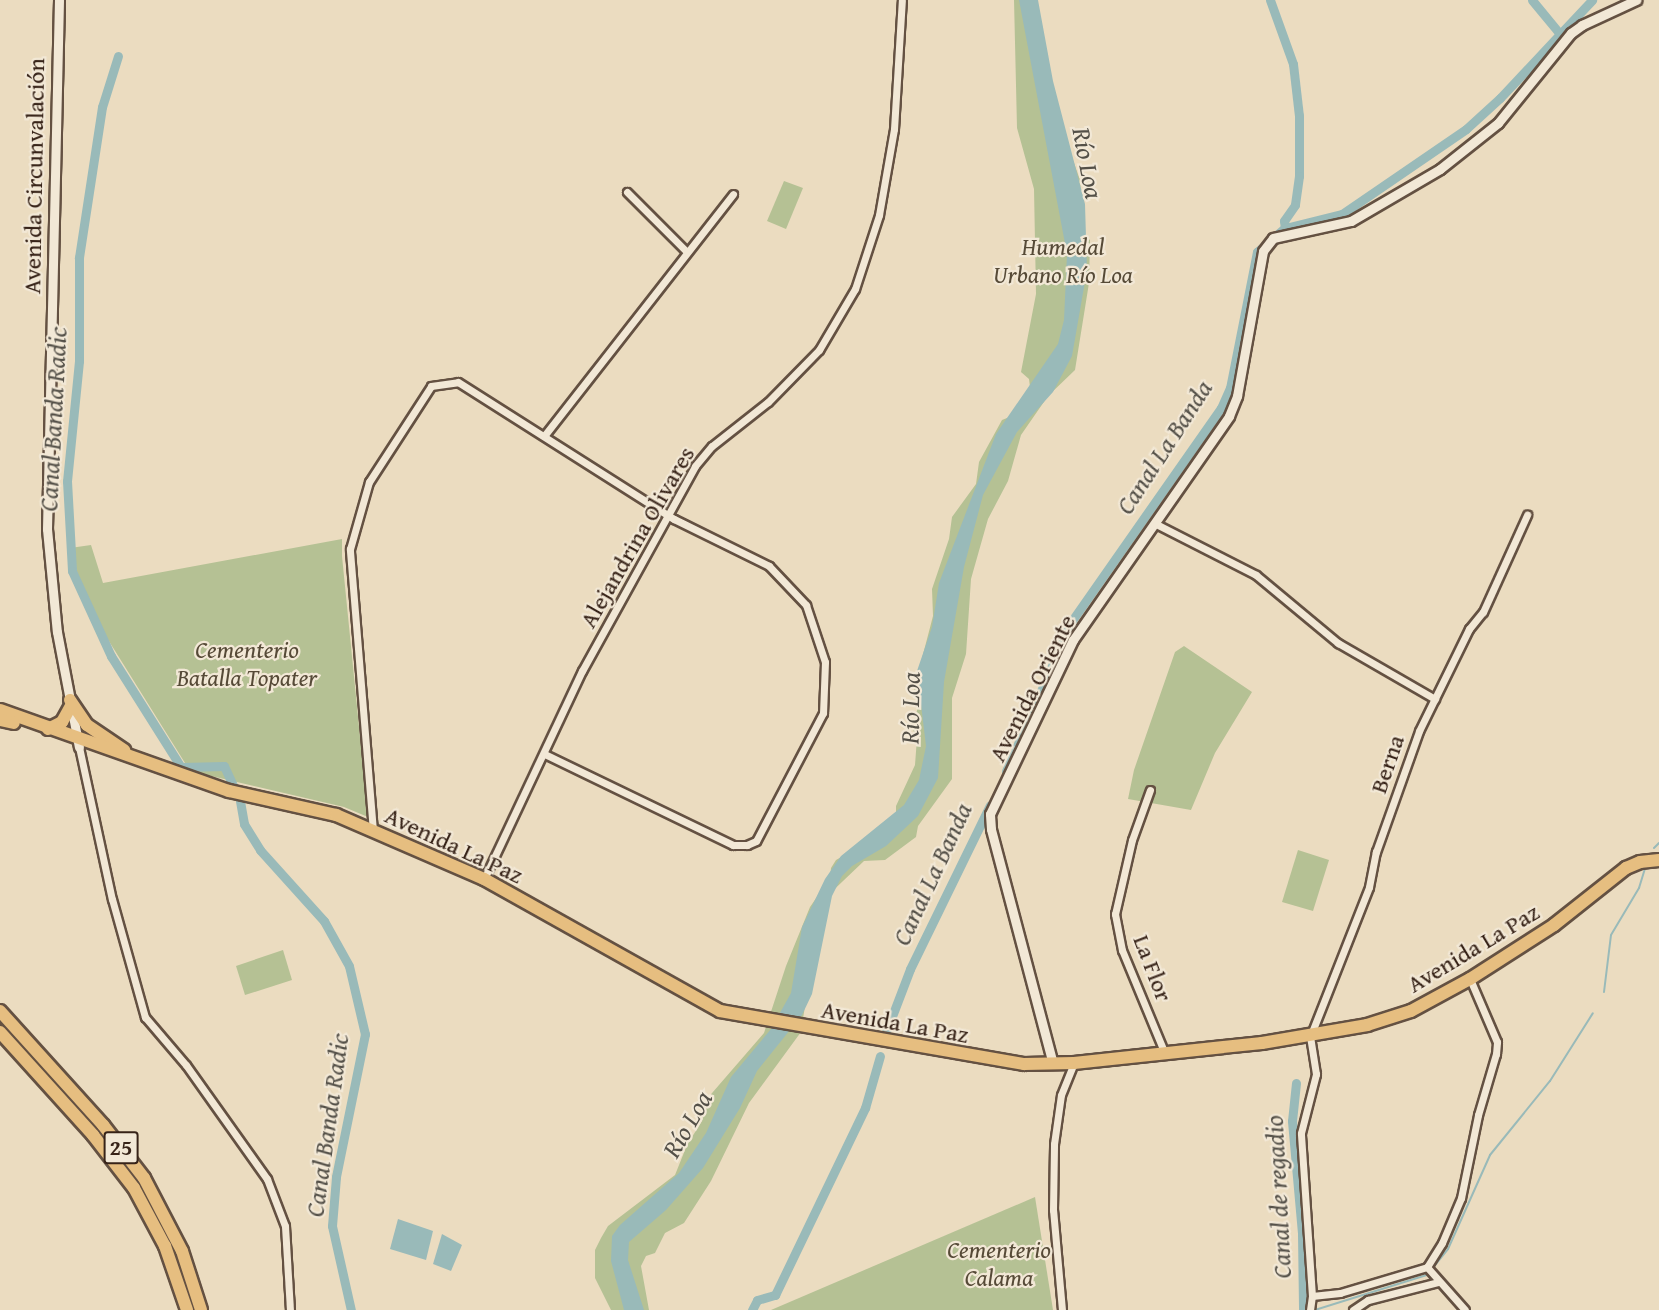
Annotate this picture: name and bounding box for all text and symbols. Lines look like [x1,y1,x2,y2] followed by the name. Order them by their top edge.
[18,58,50,294] street label: Avenida Circunvalación
[1066,125,1110,201] water label: Río Loa
[993,233,1133,289] park label: Humedal Urbano Río Loa
[33,326,73,512] water label: Canal Banda Radic
[1109,374,1219,520] water label: Canal La Banda
[573,441,701,633] street label: Alejandrina Olivares
[983,610,1081,766] street label: Avenida Oriente
[177,636,317,692] park label: Cementerio Batalla Topater
[894,672,926,744] water label: Río Loa
[1364,731,1410,797] street label: Berna
[885,798,979,950] water label: Canal La Banda
[381,801,527,889] street label: Avenida La Paz
[1402,897,1544,999] street label: Avenida La Paz
[1127,931,1179,1005] street label: La Flor
[819,995,971,1049] street label: Avenida La Paz
[299,1031,355,1219] water label: Canal Banda Radic
[655,1085,719,1163] water label: Río Loa
[1258,1115,1298,1279] water label: Canal de regadio
[103,1129,139,1167] road number: 25
[947,1236,1051,1292] park label: Cementerio Calama

